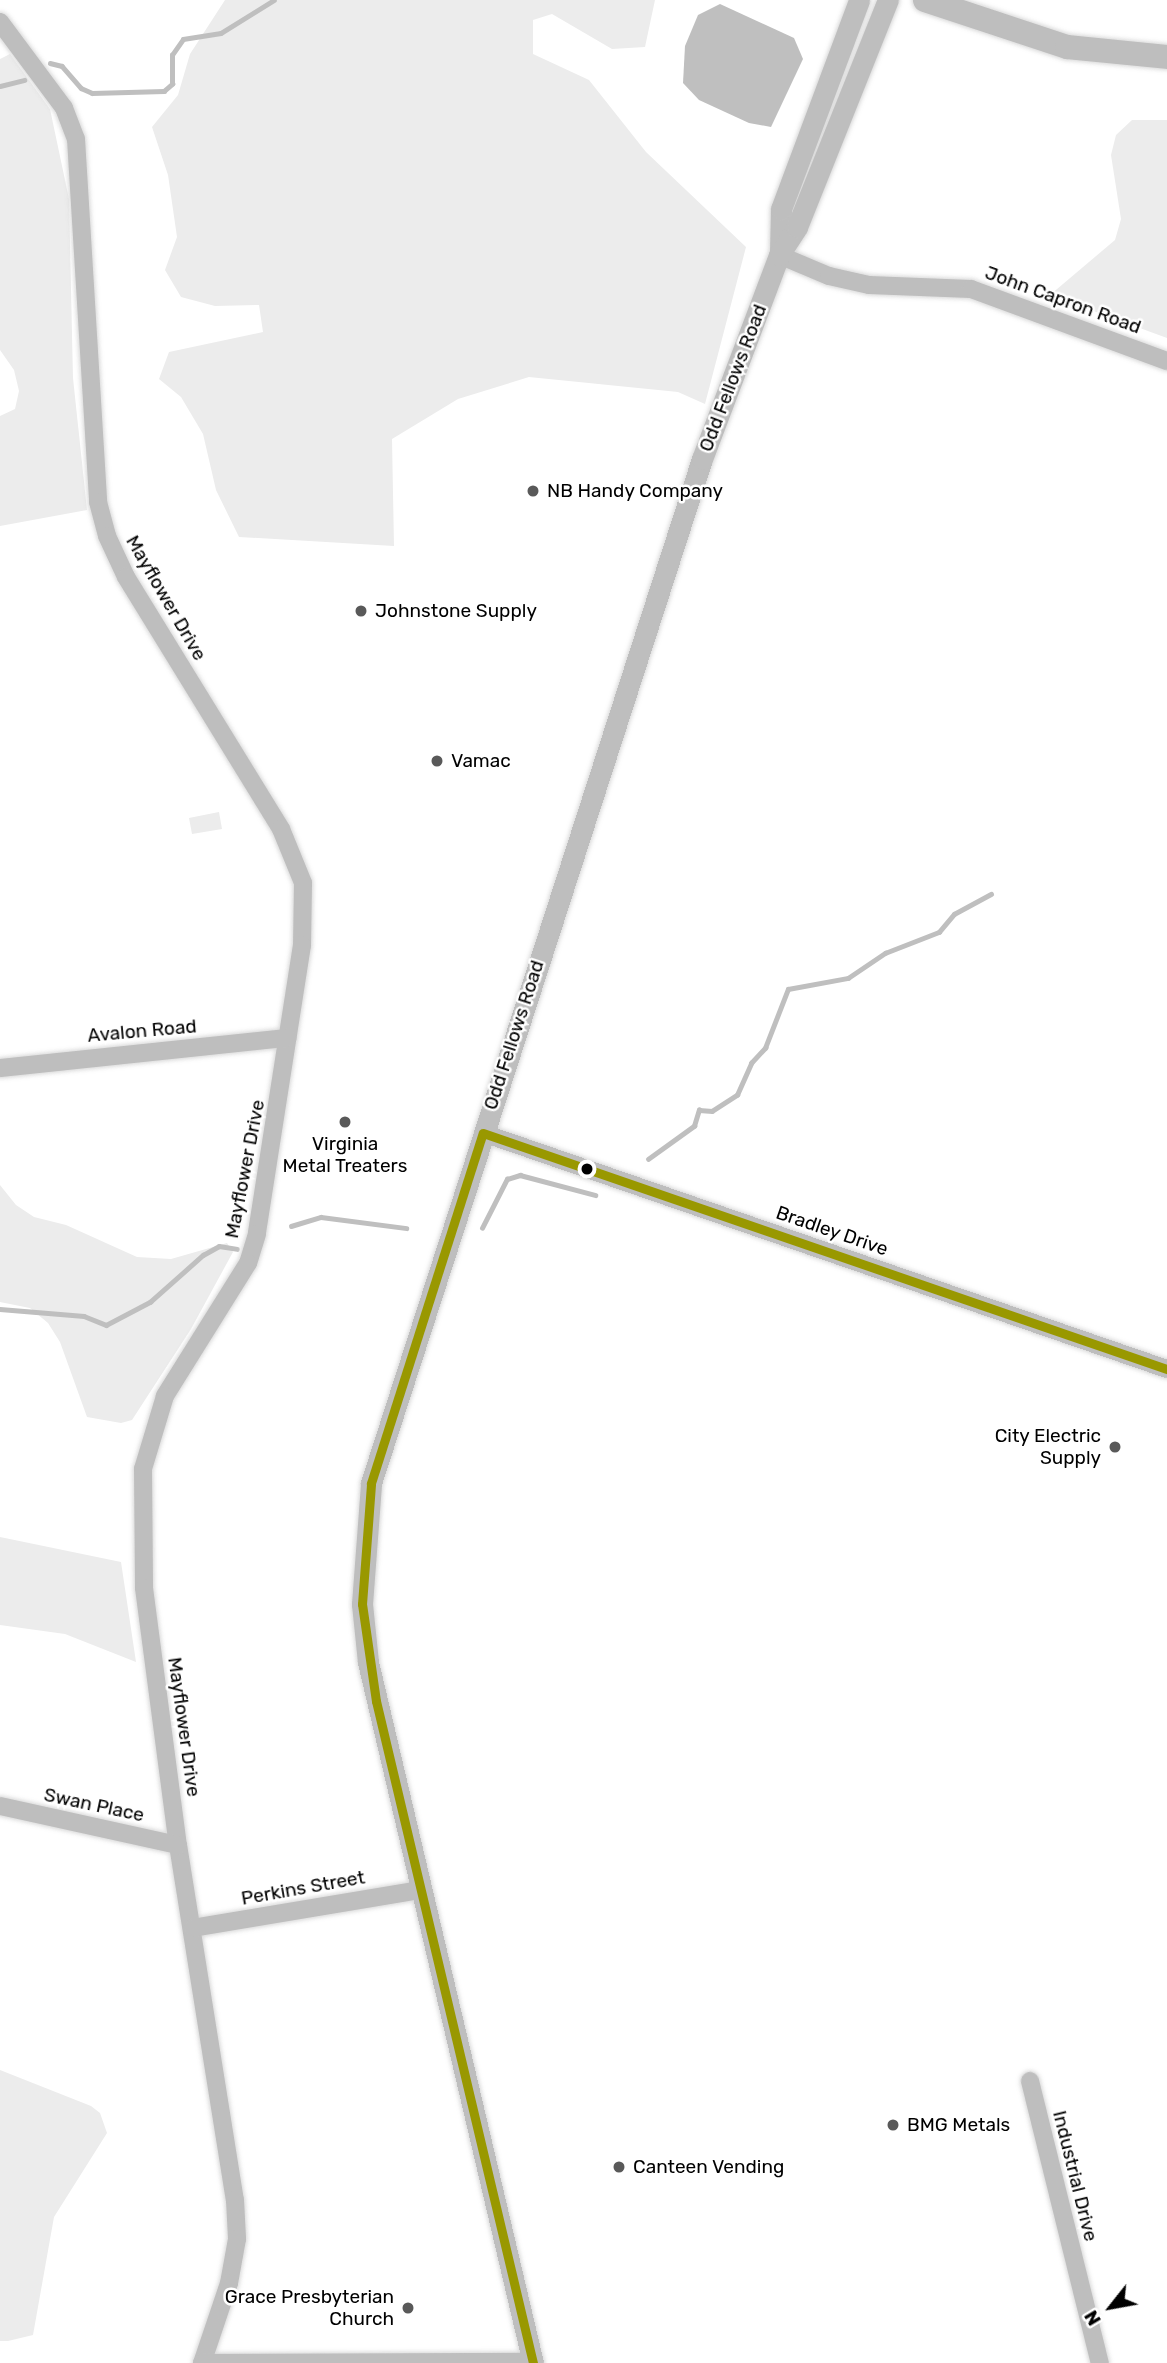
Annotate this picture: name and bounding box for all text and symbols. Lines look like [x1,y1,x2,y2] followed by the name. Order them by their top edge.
[982,261,1144,339] street label: John Capron Road
[694,301,772,455] street label: Odd Fellows Road
[547,480,724,502] place label: NB Handy Company
[525,483,541,499] marker: NB Handy Company
[121,531,211,665] street label: Mayflower Drive
[375,600,537,622] place label: Johnstone Supply
[353,603,369,619] marker: Johnstone Supply
[451,750,511,772] place label: Vamac
[429,753,445,769] marker: Vamac
[479,957,549,1113] street label: Odd Fellows Road
[86,1015,198,1047] street label: Avalon Road
[220,1098,270,1240] street label: Mayflower Drive
[337,1114,353,1130] marker: Virginia Metal Treaters
[282,1133,408,1177] place label: Virginia Metal Treaters
[580,1162,594,1176] unlabelled marker
[773,1201,891,1261] street label: Bradley Drive
[994,1425,1101,1469] place label: City Electric Supply
[1107,1439,1123,1455] marker: City Electric Supply
[163,1656,205,1798] street label: Mayflower Drive
[42,1783,146,1827] street label: Swan Place
[239,1866,367,1910] street label: Perkins Street
[1048,2108,1102,2244] street label: Industrial Drive
[907,2114,1010,2136] place label: BMG Metals
[885,2117,901,2133] marker: BMG Metals
[633,2156,785,2178] place label: Canteen Vending
[611,2159,627,2175] marker: Canteen Vending
[1076,2272,1146,2342] north arrow
[225,2286,394,2330] place label: Grace Presbyterian Church
[400,2300,416,2316] marker: Grace Presbyterian Church
[1079,2306,1106,2330] text: N

